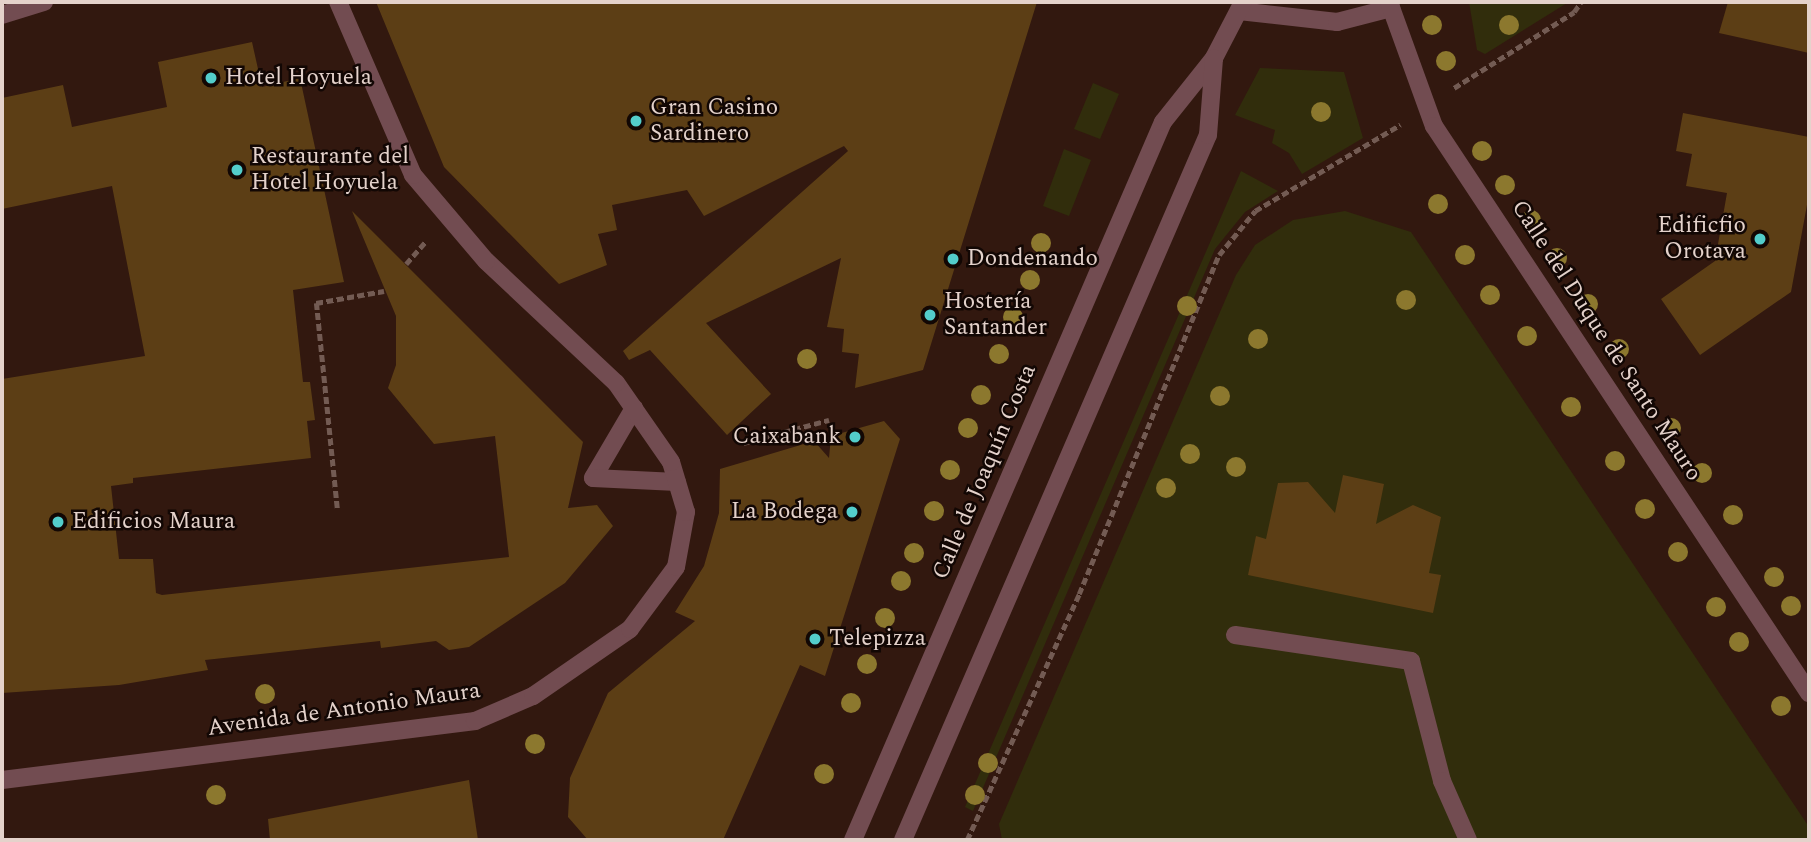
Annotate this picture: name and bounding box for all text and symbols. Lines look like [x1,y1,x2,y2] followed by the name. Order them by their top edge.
[225,64,372,92] place label: Hotel Hoyuela
[203,70,219,86] marker: Hotel Hoyuela
[650,94,778,148] place label: Gran Casino Sardinero
[628,113,644,129] marker: Gran Casino Sardinero
[251,143,409,197] place label: Restaurante del Hotel Hoyuela
[229,162,245,178] marker: Restaurante del Hotel Hoyuela
[1505,195,1707,487] street label: Calle del Duque de Santo Mauro
[1657,212,1746,266] place label: Edificfio Orotava
[1752,231,1768,247] marker: Edificfio Orotava
[967,245,1098,273] place label: Dondenando
[945,251,961,267] marker: Dondenando
[944,288,1047,342] place label: Hostería Santander
[922,307,938,323] marker: Hostería Santander
[927,360,1043,584] street label: Calle de Joaquín Costa
[733,423,841,451] place label: Caixabank
[847,429,863,445] marker: Caixabank
[731,498,838,526] place label: La Bodega
[844,504,860,520] marker: La Bodega
[72,508,235,536] place label: Edificios Maura
[50,514,66,530] marker: Edificios Maura
[829,625,926,653] place label: Telepizza
[807,631,823,647] marker: Telepizza
[206,677,482,743] street label: Avenida de Antonio Maura

